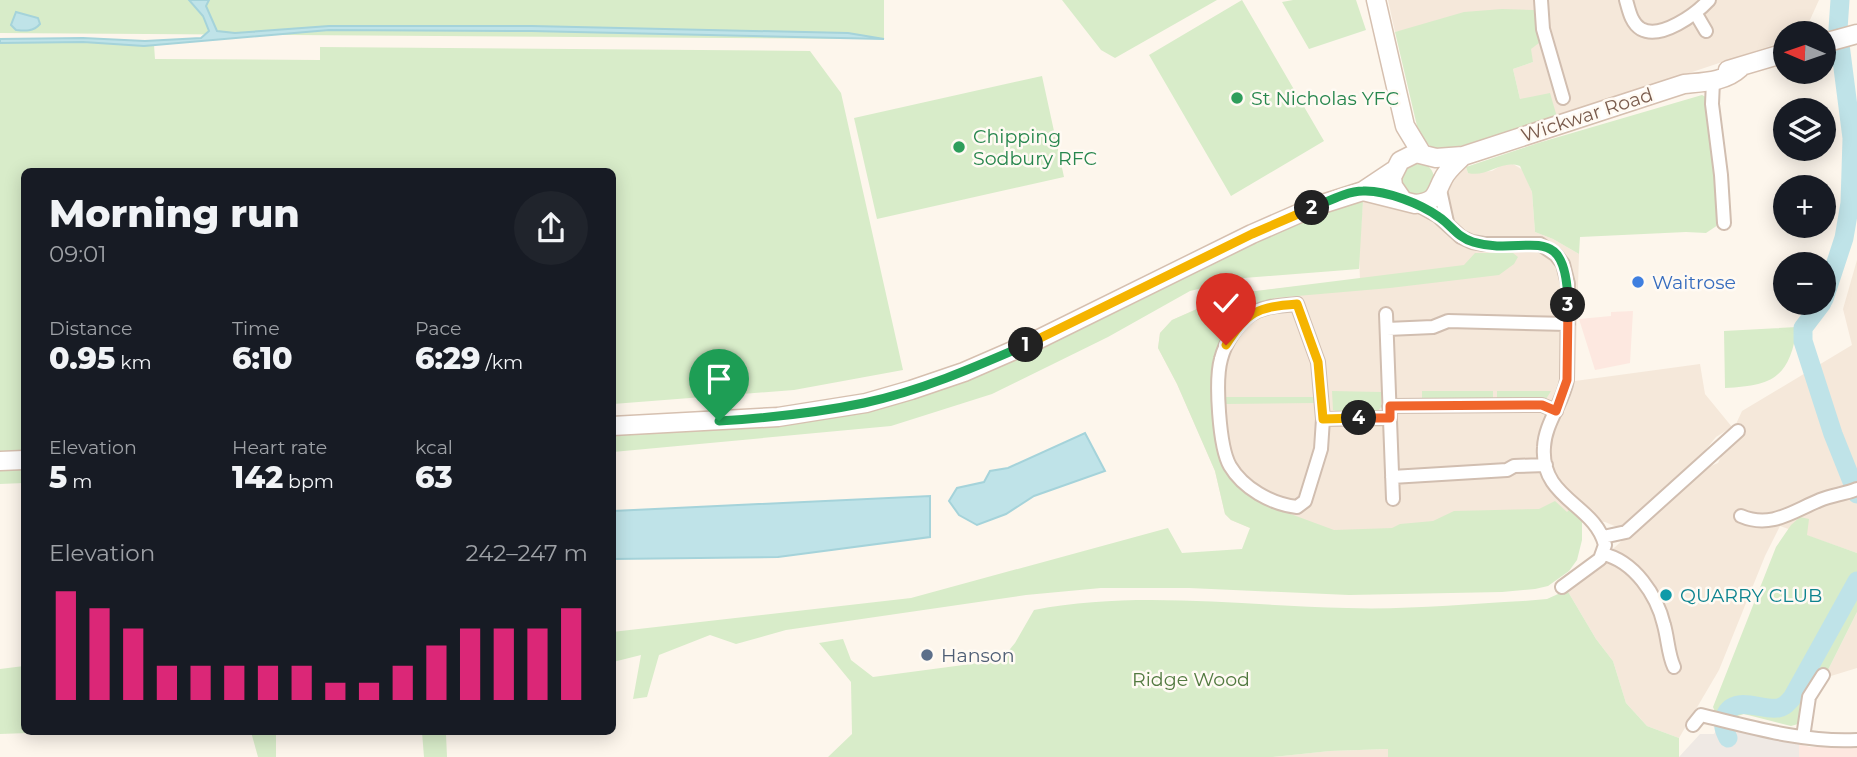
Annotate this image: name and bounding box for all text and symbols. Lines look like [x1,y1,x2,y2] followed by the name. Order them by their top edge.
[1773,21,1836,84] north arrow
[1773,21,1836,315] map controls
[1518,83,1656,147] street label: Wickwar Road
[1251,87,1399,110] place label: St Nicholas YFC
[1229,90,1245,106] marker: St Nicholas YFC
[1773,98,1836,161] button: layers
[973,125,1097,170] place label: Chipping Sodbury RFC
[951,139,967,155] marker: Chipping Sodbury RFC
[1773,175,1836,238] button: +
[49,190,300,237] text: Morning run
[1294,190,1330,226] pin: 2
[514,191,588,265] button: share
[1306,196,1317,219] text: 2
[49,240,107,268] text: 09:01
[1773,252,1836,315] button: −
[1652,271,1736,294] place label: Waitrose
[1196,273,1256,345] pin
[1630,274,1646,290] marker: Waitrose
[1207,284,1245,322] icon: check
[1550,288,1586,322] pin: 3
[1562,293,1573,316] text: 3
[49,317,132,340] text: Distance
[232,317,280,340] text: Time
[415,317,462,340] text: Pace
[1009,328,1044,362] pin: 1
[1022,333,1029,356] text: 1
[49,340,115,377] text: 0.95
[232,340,293,377] text: 6:10
[415,340,480,377] text: 6:29
[689,349,749,421] pin
[115,351,152,374] text: km
[480,351,523,374] text: /km
[700,360,738,398] icon: arrive
[1342,400,1376,436] pin: 4
[1352,406,1365,429] text: 4
[49,436,137,459] text: Elevation
[232,436,327,459] text: Heart rate
[415,436,453,459] text: kcal
[49,459,67,496] text: 5
[232,459,283,496] text: 142
[415,459,453,496] text: 63
[67,470,92,493] text: m
[283,470,334,493] text: bpm
[49,539,155,567] text: Elevation
[466,539,588,567] text: 242–247 m
[1680,584,1822,607] place label: QUARRY CLUB
[1658,587,1674,603] marker: QUARRY CLUB
[941,644,1015,667] place label: Hanson
[919,647,935,663] marker: Hanson
[1132,668,1250,691] park label: Ridge Wood

